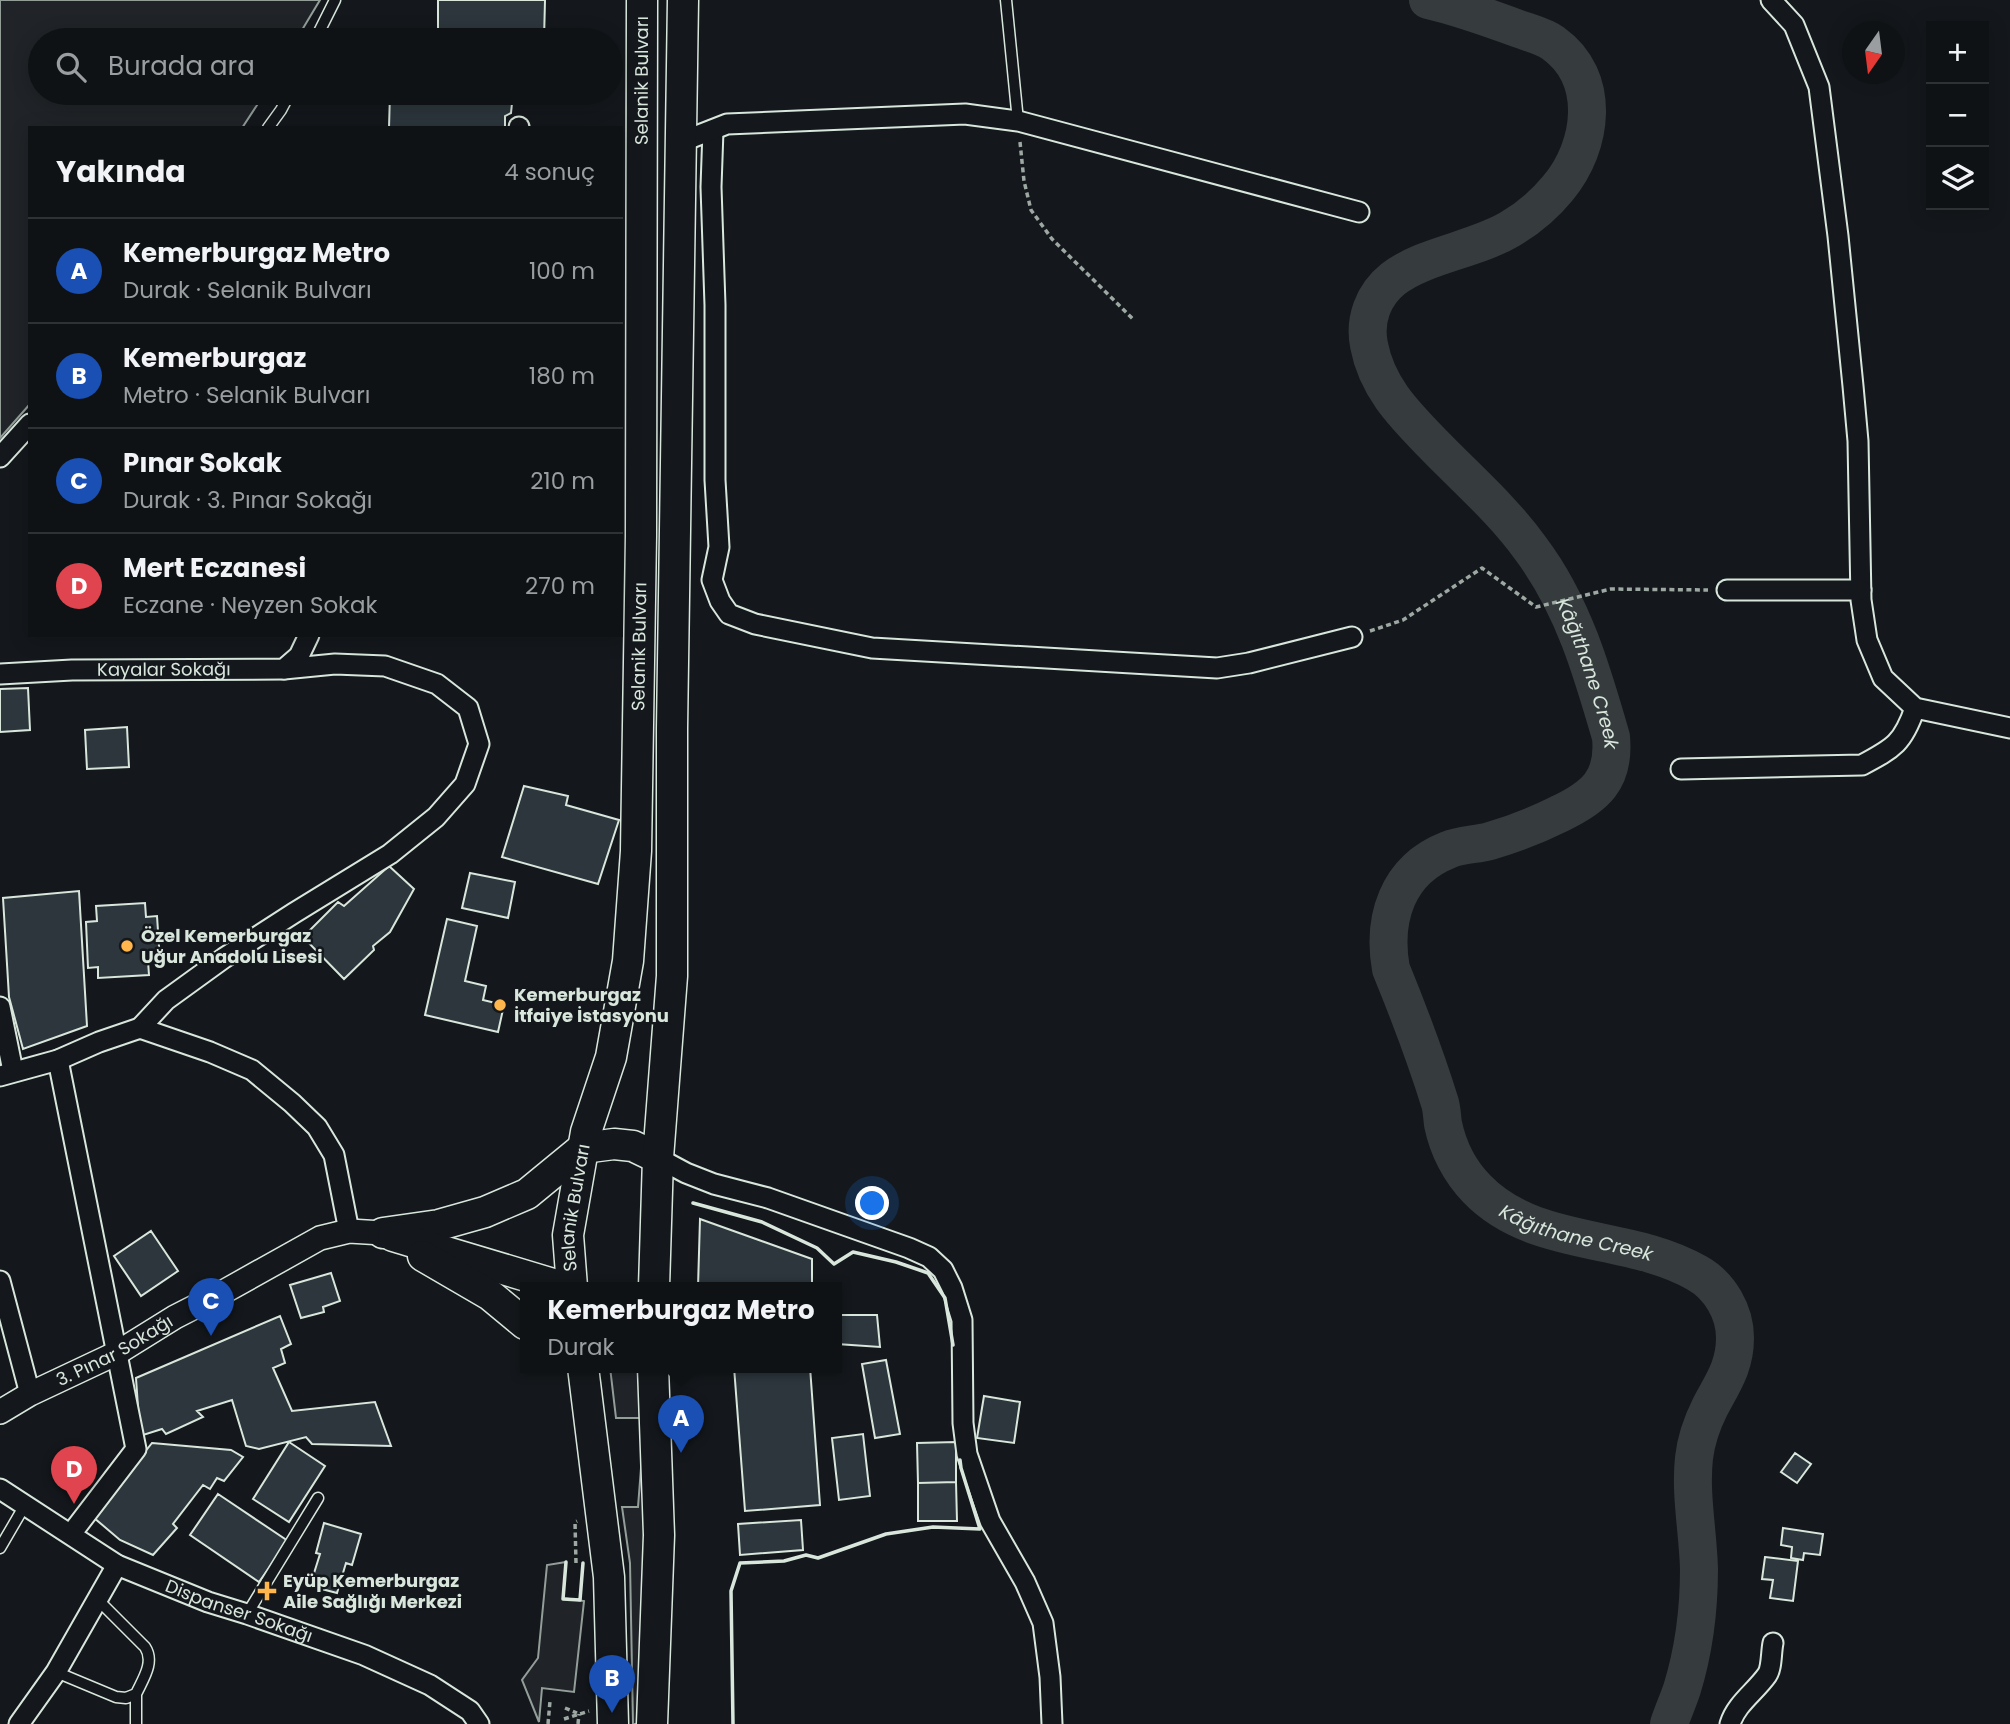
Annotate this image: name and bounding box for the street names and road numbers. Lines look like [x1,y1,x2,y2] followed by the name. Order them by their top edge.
[629,16,654,145] street label: Selanik Bulvarı
[625,582,652,711] street label: Selanik Bulvarı
[97,656,231,682] street label: Kayalar Sokağı
[555,1142,596,1272] street label: Selanik Bulvarı
[52,1308,177,1392] street label: 3. Pınar Sokağı
[162,1573,316,1648] street label: Dispanser Sokağı

